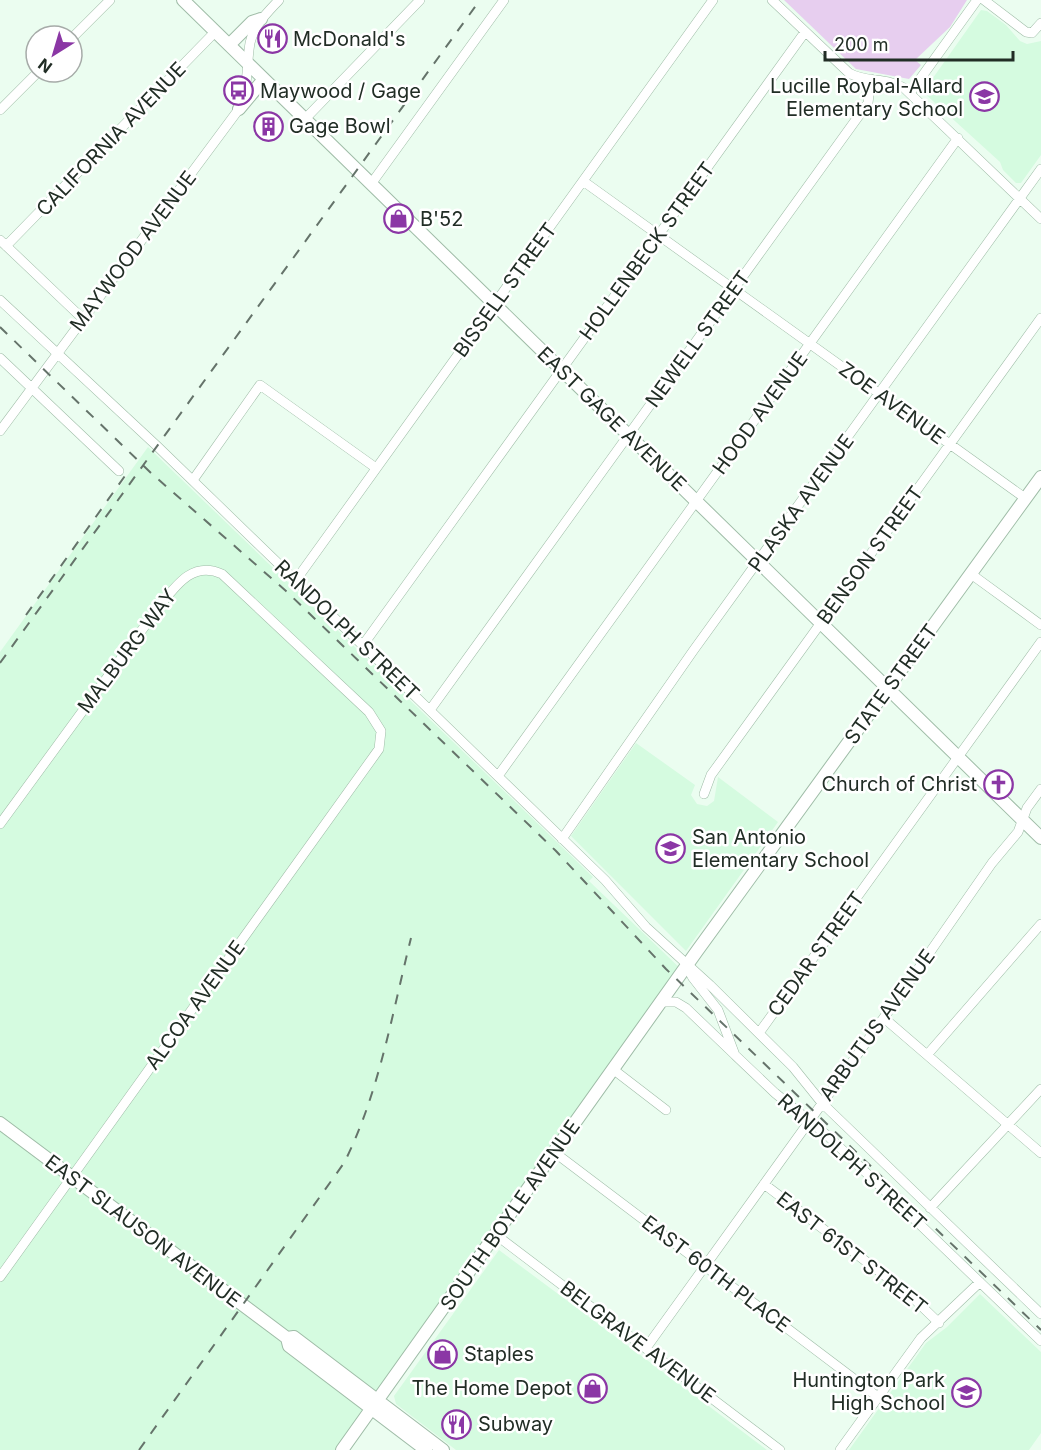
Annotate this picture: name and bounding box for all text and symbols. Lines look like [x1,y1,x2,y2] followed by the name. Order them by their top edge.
[256,23,288,55] restaurant icon: McDonald's
[24,24,84,84] north arrow
[825,24,1012,62] scale bar
[293,27,406,51] place label: McDonald's
[834,34,889,55] text: 200 m
[31,57,191,221] street label: CALIFORNIA AVENUE
[770,74,963,121] place label: Lucille Roybal-Allard Elementary School
[223,75,255,107] bus stop icon: Maywood / Gage
[260,79,421,103] place label: Maywood / Gage
[968,81,1000,113] school or university icon: Lucille Roybal-Allard Elementary School
[252,110,284,142] building icon: Gage Bowl
[289,114,391,138] place label: Gage Bowl
[574,157,720,345] street label: HOLLENBECK STREET
[65,166,201,336] street label: MAYWOOD AVENUE
[383,203,415,235] shop icon: B'52
[420,207,463,231] place label: B'52
[448,218,562,362] street label: BISSELL STREET
[640,266,756,412] street label: NEWELL STREET
[533,342,691,496] street label: EAST GAGE AVENUE
[707,347,813,479] street label: HOOD AVENUE
[834,357,950,449] street label: ZOE AVENUE
[743,430,859,576] street label: PLASKA AVENUE
[812,481,928,629] street label: BENSON STREET
[270,555,424,705] street label: RANDOLPH STREET
[73,584,182,718] street label: MALBURG WAY
[839,619,943,749] street label: STATE STREET
[982,768,1014,800] church icon: Church of Christ
[821,772,977,796] place label: Church of Christ
[692,825,869,872] place label: San Antonio Elementary School
[655,832,687,864] school or university icon: San Antonio Elementary School
[763,887,869,1021] street label: CEDAR STREET
[140,936,250,1074] street label: ALCOA AVENUE
[814,945,940,1105] street label: ARBUTUS AVENUE
[773,1089,931,1235] street label: RANDOLPH STREET
[435,1115,585,1315] street label: SOUTH BOYLE AVENUE
[40,1150,246,1312] street label: EAST SLAUSON AVENUE
[772,1187,932,1319] street label: EAST 61ST STREET
[637,1210,795,1338] street label: EAST 60TH PLACE
[556,1276,720,1408] street label: BELGRAVE AVENUE
[427,1338,459,1370] shop icon: Staples
[464,1342,534,1366] place label: Staples
[792,1368,945,1415] place label: Huntington Park High School
[577,1372,609,1404] shop icon: The Home Depot
[411,1376,572,1400] place label: The Home Depot
[950,1376,982,1408] school or university icon: Huntington Park High School
[441,1408,473,1440] restaurant icon: Subway
[478,1412,553,1436] place label: Subway

